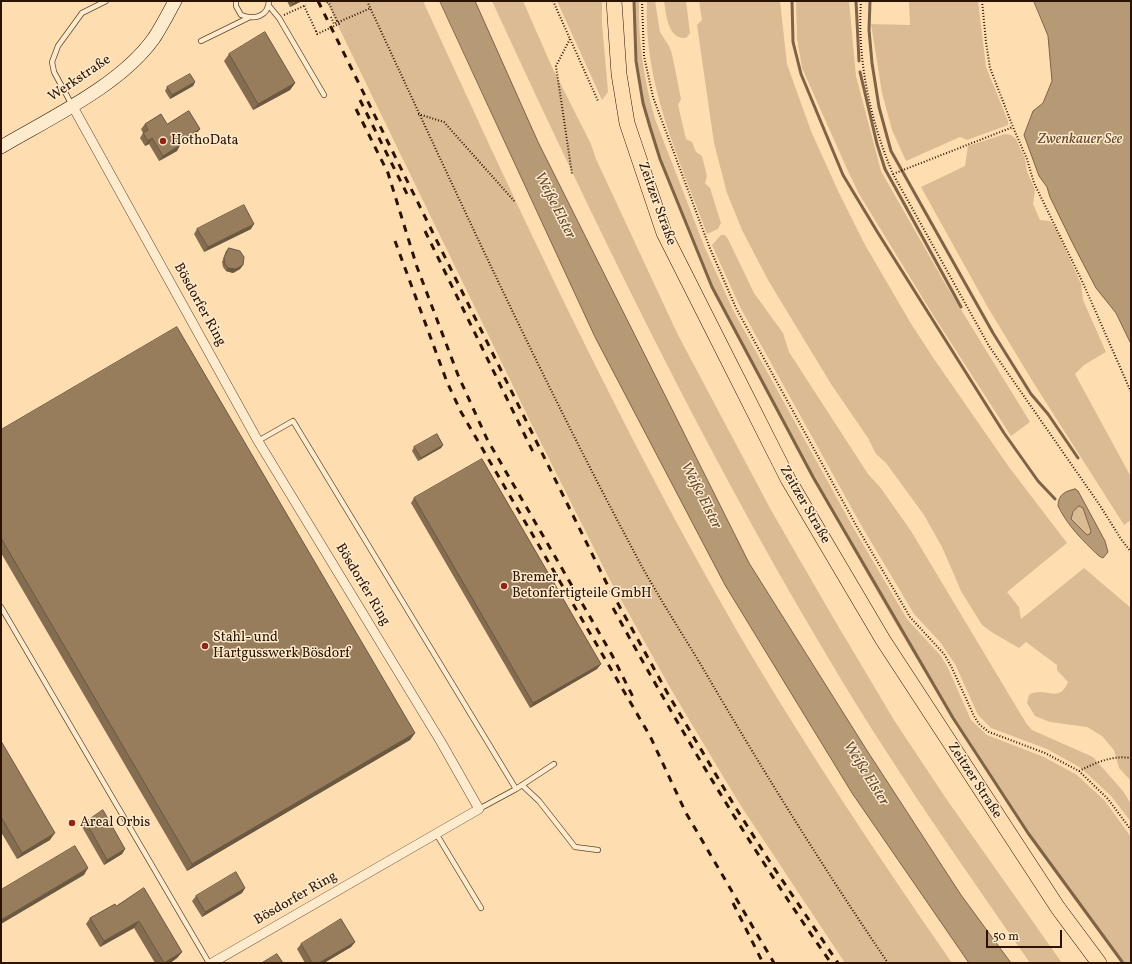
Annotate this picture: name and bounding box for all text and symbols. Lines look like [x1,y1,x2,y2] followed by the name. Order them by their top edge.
[46,52,114,106] street label: Werkstraße
[1038,131,1122,149] water label: Zwenkauer See
[171,133,239,149] place label: HothoData
[158,136,168,146] marker: HothoData
[633,160,679,248] street label: Zeitzer Straße
[529,170,579,242] water label: Weiße Elster
[169,260,229,350] street label: Bösdorfer Ring
[675,460,725,532] water label: Weiße Elster
[775,463,833,547] street label: Zeitzer Straße
[331,541,393,629] street label: Bösdorfer Ring
[512,570,652,602] place label: Bremer Betonfertigteile GmbH
[499,581,509,591] marker: Bremer Betonfertigteile GmbH
[213,630,350,662] place label: Stahl- und Hartgusswerk Bösdorf
[200,641,210,651] marker: Stahl- und Hartgusswerk Bösdorf
[838,738,892,810] water label: Weiße Elster
[943,740,1005,822] street label: Zeitzer Straße
[80,815,150,831] place label: Areal Orbis
[67,818,77,828] marker: Areal Orbis
[252,869,340,929] street label: Bösdorfer Ring
[988,922,1064,948] scale bar
[993,929,1019,945] text: 50 m

